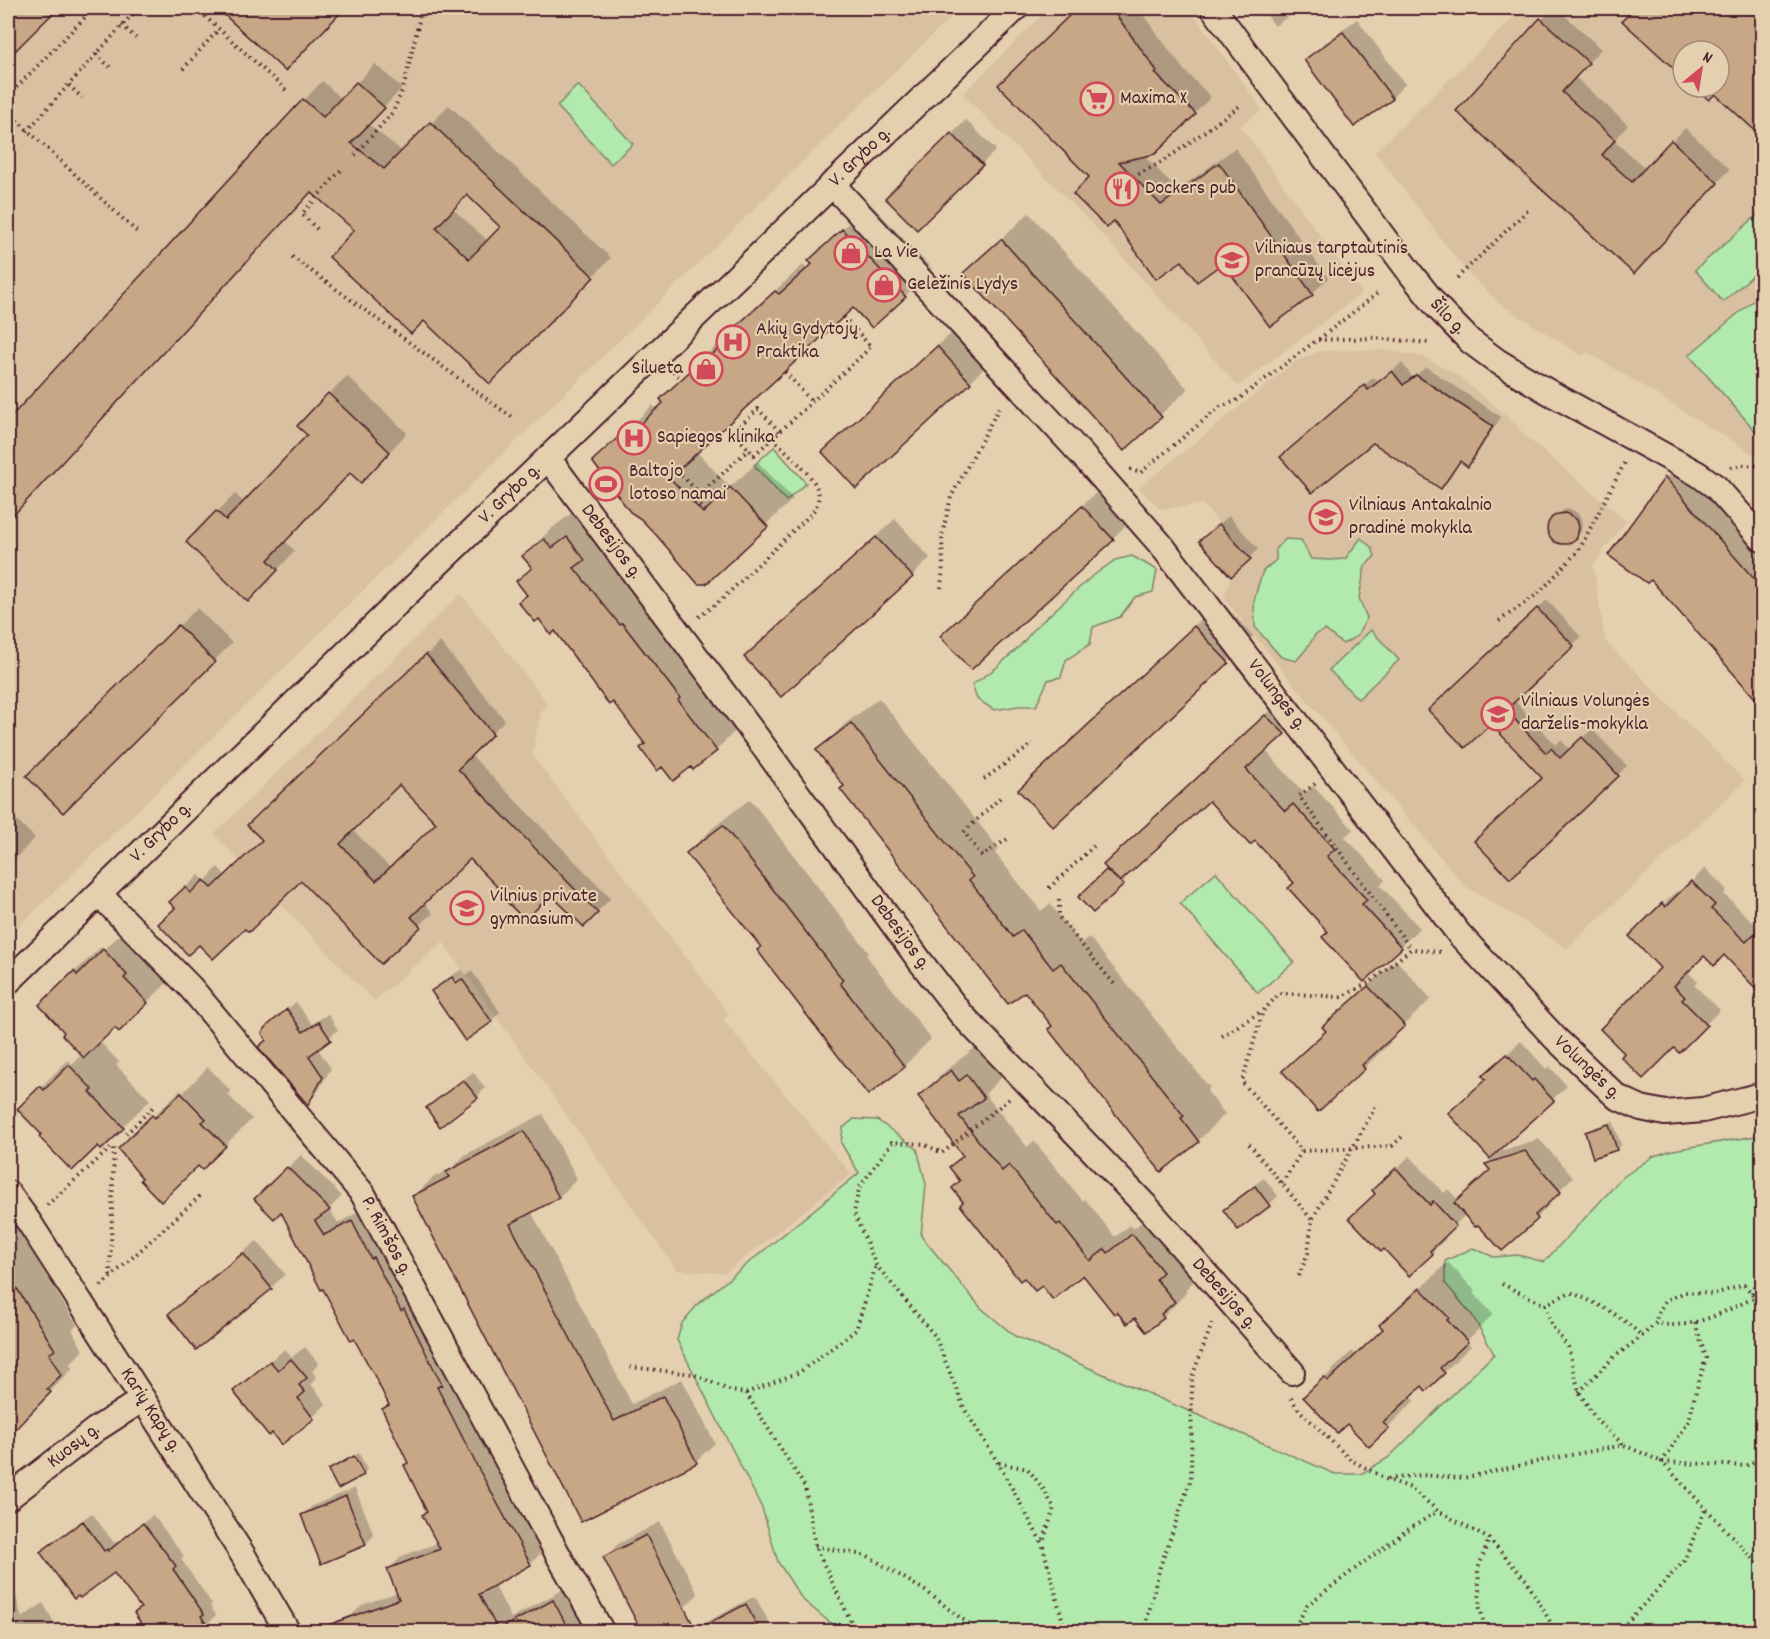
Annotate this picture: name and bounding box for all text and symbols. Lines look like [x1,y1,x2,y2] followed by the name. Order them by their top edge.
[1671,39,1731,99] north arrow
[1698,46,1717,70] text: N
[1079,81,1115,117] supermarket icon: Maxima X
[1120,85,1187,113] place label: Maxima X
[823,121,898,194] street label: V. Grybo g.
[1104,171,1140,207] restaurant icon: Dockers pub
[1145,175,1236,203] place label: Dockers pub
[833,235,869,271] shop icon: La Vie
[1255,235,1408,286] place label: Vilniaus tarptautinis prancūzų licėjus
[874,239,918,267] place label: La Vie
[1214,242,1250,278] school or university icon: Vilniaus tarptautinis prancūzų licėjus
[866,267,902,303] shop icon: Geležinis Lydys
[907,271,1018,299] place label: Geležinis Lydys
[1422,293,1472,342] street label: Šilo g.
[756,316,858,367] place label: Akių Gydytojų Praktika
[715,324,751,360] hospital icon: Akių Gydytojų Praktika
[688,351,724,387] shop icon: Silueta
[632,355,684,383] place label: Silueta
[616,420,652,456] hospital icon: Sapiegos klinika
[657,424,775,452] place label: Sapiegos klinika
[473,457,548,531] street label: V. Grybo g.
[629,458,727,509] place label: Baltojo lotoso namai
[588,466,624,502] sports icon: Baltojo lotoso namai
[1349,492,1492,543] place label: Vilniaus Antakalnio pradinė mokykla
[573,498,648,586] street label: Debesijos g.
[1308,499,1344,535] school or university icon: Vilniaus Antakalnio pradinė mokykla
[1240,654,1313,737] street label: Volungės g.
[1521,688,1650,739] place label: Vilniaus Volungės darželis-mokykla
[1480,696,1516,732] school or university icon: Vilniaus Volungės darželis-mokykla
[124,796,199,870] street label: V. Grybo g.
[490,883,597,934] place label: Vilnius private gymnasium
[862,889,937,977] street label: Debesijos g.
[449,890,485,926] school or university icon: Vilnius private gymnasium
[1547,1029,1627,1107] street label: Volungės g.
[353,1191,419,1281] street label: P. Rimšos g.
[1184,1252,1263,1337] street label: Debesijos g.
[112,1363,188,1459] street label: Karių Kapų g.
[42,1416,106,1476] street label: Kuosų g.

